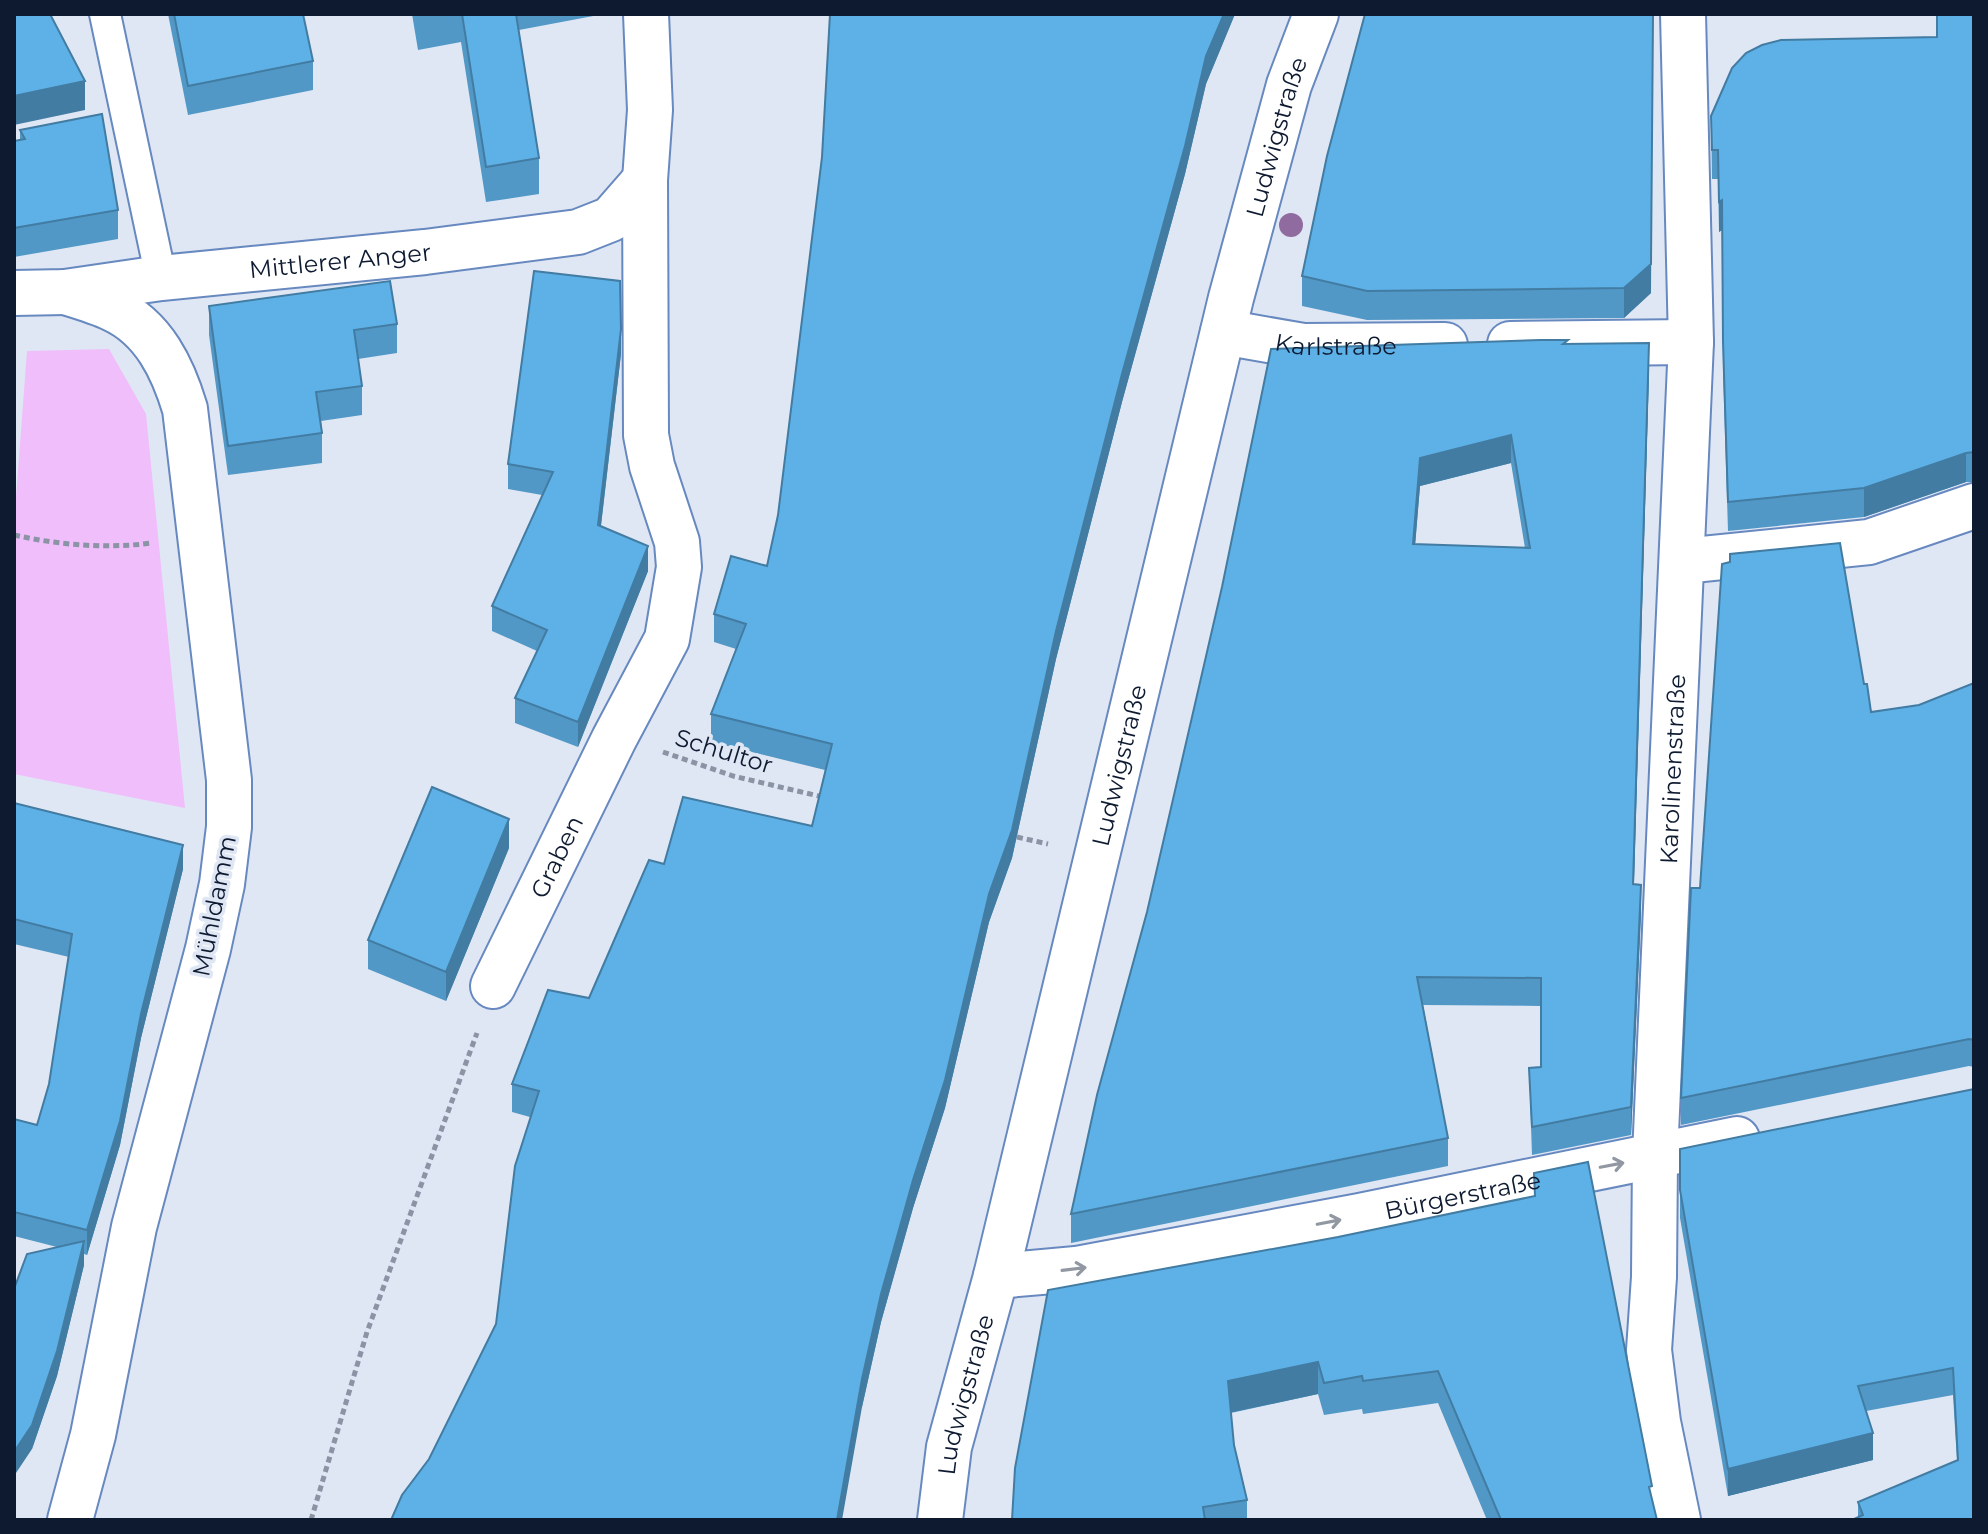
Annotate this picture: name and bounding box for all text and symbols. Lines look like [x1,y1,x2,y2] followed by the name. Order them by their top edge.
[1239,53,1313,220] street label: Ludwigstraße
[248,237,433,284] street label: Mittlerer Anger
[1273,327,1397,361] street label: Karlstraße
[1653,674,1691,865] street label: Karolinenstraße
[1085,682,1152,849] street label: Ludwigstraße
[672,722,776,780] street label: Schultor
[524,811,589,903] street label: Graben
[186,833,242,979] street label: Mühldamm
[1598,1157,1624,1172] one-way arrow
[1382,1165,1543,1225] street label: Bürgerstraße
[1316,1213,1341,1228] one-way arrow
[1060,1261,1086,1276] one-way arrow
[931,1311,999,1477] street label: Ludwigstraße

